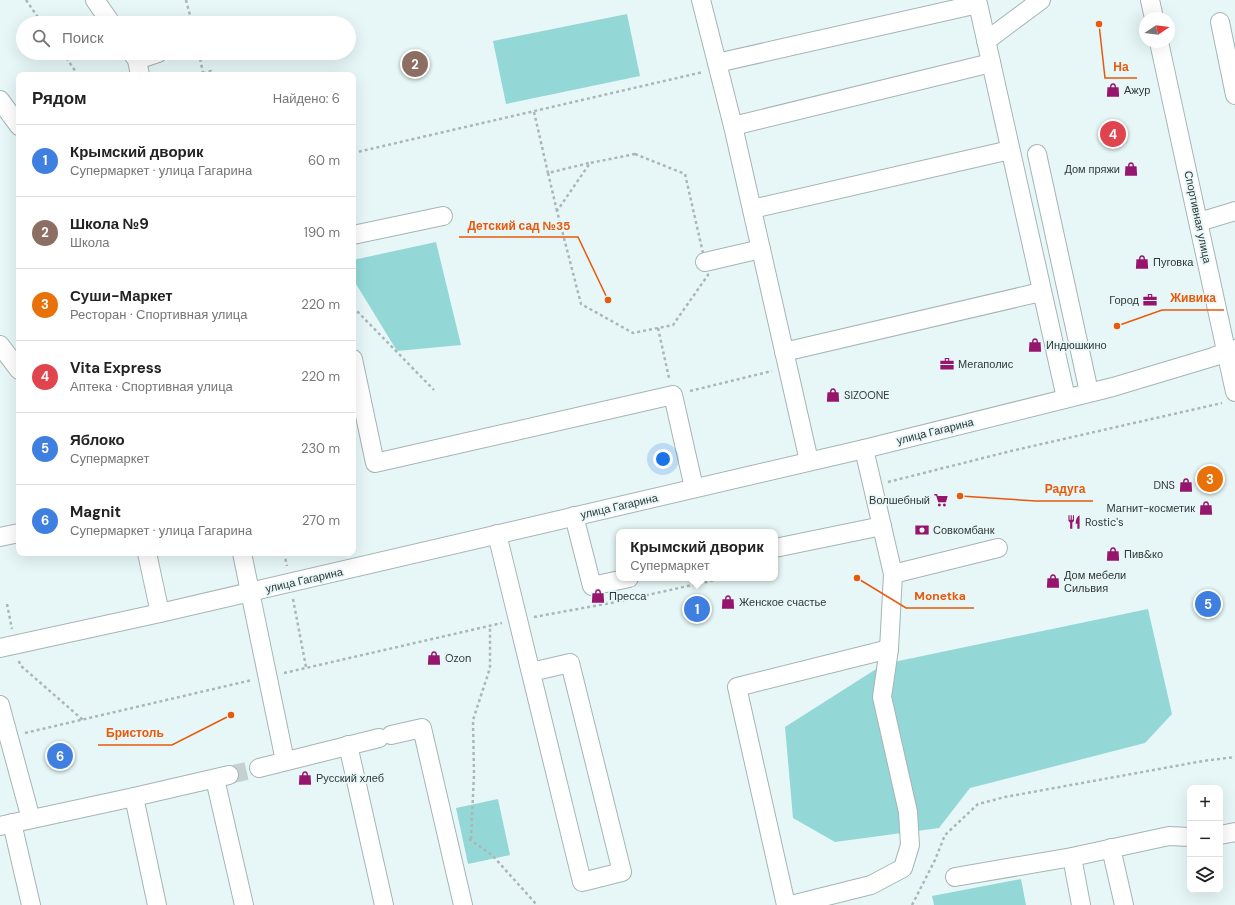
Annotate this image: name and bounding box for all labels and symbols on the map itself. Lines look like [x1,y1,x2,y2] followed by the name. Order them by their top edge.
[1139,12,1175,48] north arrow
[402,49,428,79] pin: 2
[1105,54,1137,78] callout: На
[1113,59,1129,75] text: На
[1105,82,1121,98] shop icon: Ажур
[1124,83,1150,97] place label: Ажур
[1100,119,1126,149] pin: 4
[1123,161,1139,177] shop icon: Дом пряжи
[1064,162,1120,176] place label: Дом пряжи
[1181,169,1215,265] street label: Спортивная улица
[459,213,578,237] callout: Детский сад №35
[467,218,571,234] text: Детский сад №35
[1134,254,1150,270] shop icon: Пуговка
[1153,255,1194,269] place label: Пуговка
[1162,286,1224,310] callout: Живика
[1169,290,1216,306] text: Живика
[1142,292,1158,308] office icon: Город
[1109,293,1140,307] place label: Город
[1027,337,1043,353] shop icon: Индюшкино
[1046,338,1107,352] place label: Индюшкино
[939,356,955,372] office icon: Мегаполис
[958,357,1014,371] place label: Мегаполис
[825,387,841,403] shop icon: SIZOONE
[844,388,890,402] place label: SIZOONE
[895,414,976,447] street label: улица Гагарина
[653,449,673,469] your location
[1197,464,1223,494] pin: 3
[1036,477,1093,501] callout: Радуга
[1178,477,1194,493] shop icon: DNS
[1153,478,1175,492] place label: DNS
[1045,481,1086,497] text: Радуга
[579,490,660,522] street label: улица Гагарина
[933,492,949,508] supermarket icon: Волшебный
[869,493,930,507] place label: Волшебный
[1198,500,1214,516] shop icon: Магнит-косметик
[1107,501,1195,515] place label: Магнит-косметик
[1066,514,1082,530] restaurant icon: Rostic's
[1085,515,1124,529] place label: Rostic's
[914,522,930,538] bank icon: Совкомбанк
[933,523,995,537] place label: Совкомбанк
[1105,546,1121,562] shop icon: Пив&ко
[1124,547,1163,561] place label: Пив&ко
[264,564,345,596] street label: улица Гагарина
[1064,568,1126,595] place label: Дом мебели Сильвия
[1045,573,1061,589] shop icon: Дом мебели Сильвия
[906,584,974,608] callout: Monetka
[590,588,606,604] shop icon: Пресса
[914,588,966,604] text: Monetka
[609,589,647,603] place label: Пресса
[1195,589,1221,619] pin: 5
[684,594,710,624] pin: 1
[720,594,736,610] shop icon: Женское счастье
[739,595,826,609] place label: Женское счастье
[426,650,442,666] shop icon: Ozon
[445,651,471,665] place label: Ozon
[98,721,172,745] callout: Бристоль
[106,725,164,741] text: Бристоль
[47,741,73,771] pin: 6
[297,770,313,786] shop icon: Русский хлеб
[316,771,384,785] place label: Русский хлеб

